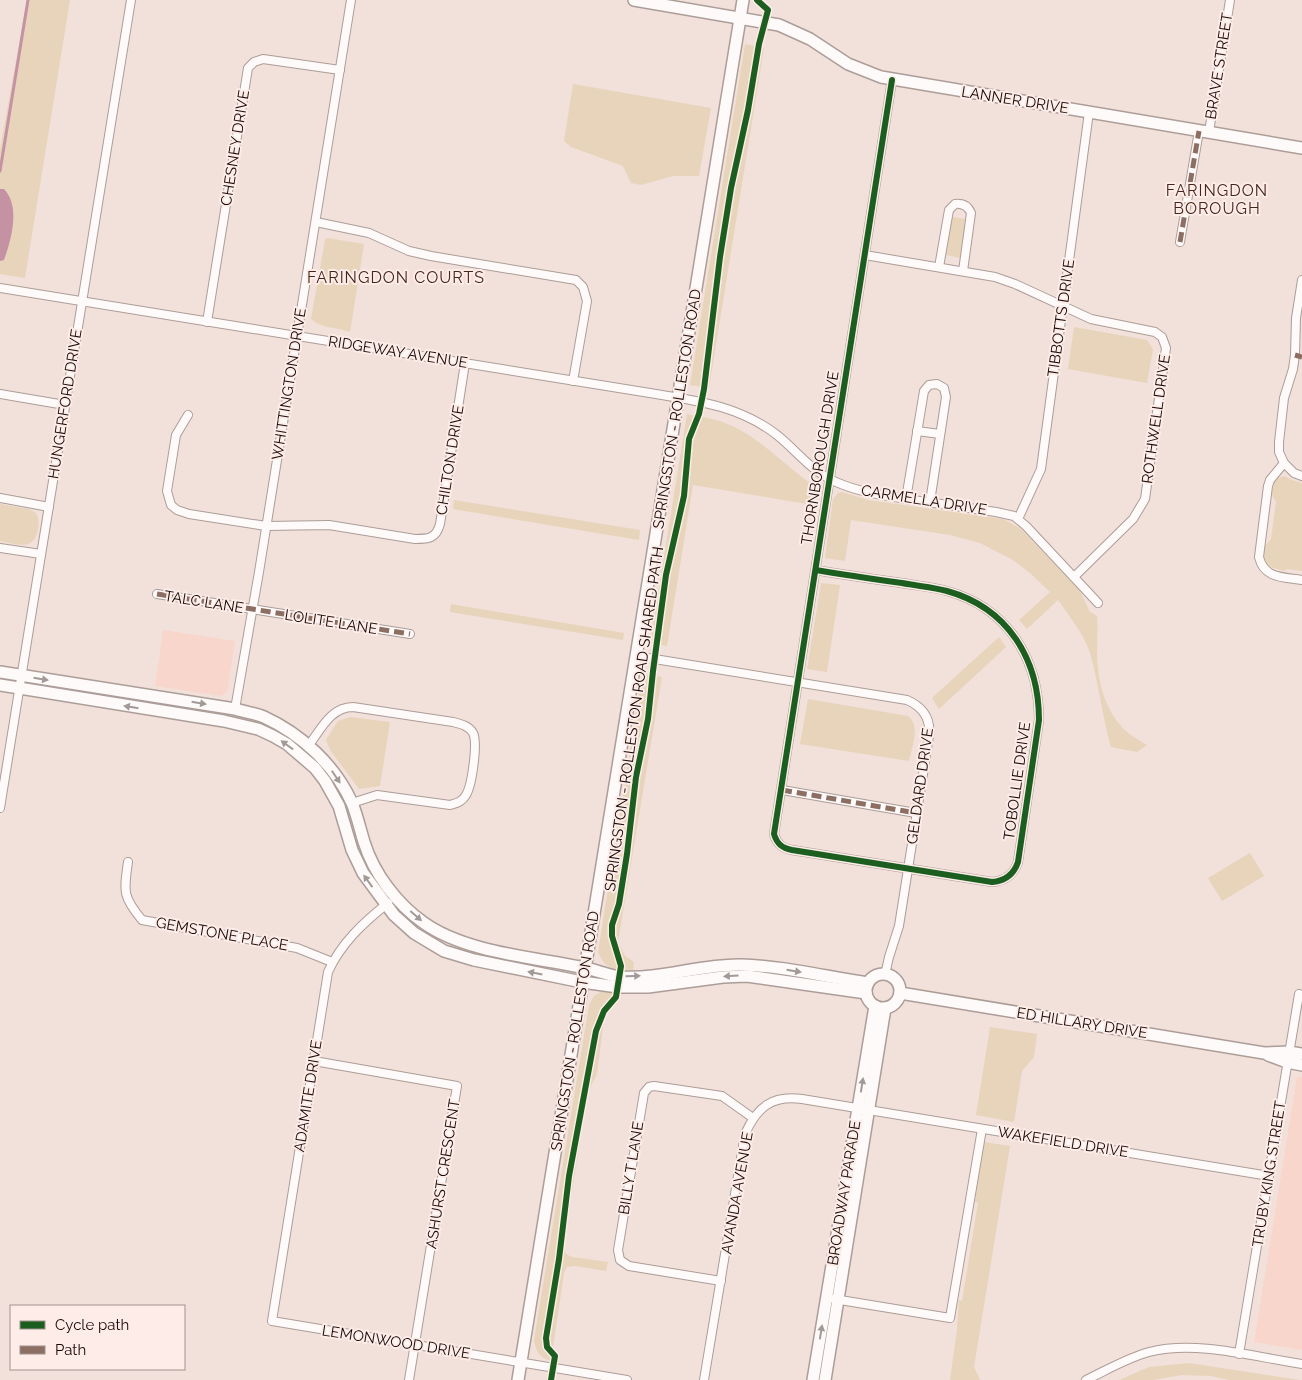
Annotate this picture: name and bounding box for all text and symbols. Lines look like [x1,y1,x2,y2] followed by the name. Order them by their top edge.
[1202,11,1236,121] street label: BRAVE STREET
[960,83,1070,117] street label: LANNER DRIVE
[217,89,253,207] street label: CHESNEY DRIVE
[1166,181,1268,218] district label: FARINGDON BOROUGH
[1044,258,1078,378] street label: TIBBOTTS DRIVE
[307,268,485,287] district label: FARINGDON COURTS
[649,287,705,530] street label: SPRINGSTON - ROLLESTON ROAD
[268,307,310,461] street label: WHITTINGTON DRIVE
[44,328,86,480] street label: HUNGERFORD DRIVE
[327,332,469,372] street label: RIDGEWAY AVENUE
[1138,353,1174,485] street label: ROTHWELL DRIVE
[797,370,843,546] street label: THORNBOROUGH DRIVE
[432,404,468,516] street label: CHILTON DRIVE
[860,481,988,519] street label: CARMELLA DRIVE
[601,545,667,893] street label: SPRINGSTON - ROLLESTON ROAD SHARED PATH
[163,587,245,617] street label: TALC LANE
[283,606,379,638] street label: LOLITE LANE
[33,675,49,683] one-way arrow
[191,699,207,707] one-way arrow
[123,702,139,710] one-way arrow
[1000,721,1034,841] street label: TOBOLLIE DRIVE
[903,727,937,845] street label: GELDARD DRIVE
[280,740,294,750] one-way arrow
[331,771,341,784] one-way arrow
[363,874,373,888] one-way arrow
[547,909,603,1152] street label: SPRINGSTON - ROLLESTON ROAD
[409,910,421,922] one-way arrow
[154,914,290,954] street label: GEMSTONE PLACE
[786,967,802,975] one-way arrow
[526,968,542,976] one-way arrow
[625,972,641,980] one-way arrow
[723,973,739,981] one-way arrow
[1015,1004,1149,1042] street label: ED HILLARY DRIVE
[290,1039,326,1153] street label: ADAMITE DRIVE
[858,1077,866,1093] one-way arrow
[422,1098,464,1250] street label: ASHURST CRESCENT
[1249,1100,1289,1248] street label: TRUBY KING STREET
[824,1119,864,1267] street label: BROADWAY PARADE
[615,1120,647,1216] street label: BILLY T LANE
[996,1123,1130,1161] street label: WAKEFIELD DRIVE
[717,1130,757,1256] street label: AVANDA AVENUE
[10,1305,185,1370] legend
[55,1316,129,1334] text: Cycle path
[321,1321,471,1363] street label: LEMONWOOD DRIVE
[818,1324,826,1340] one-way arrow
[55,1341,86,1359] text: Path

